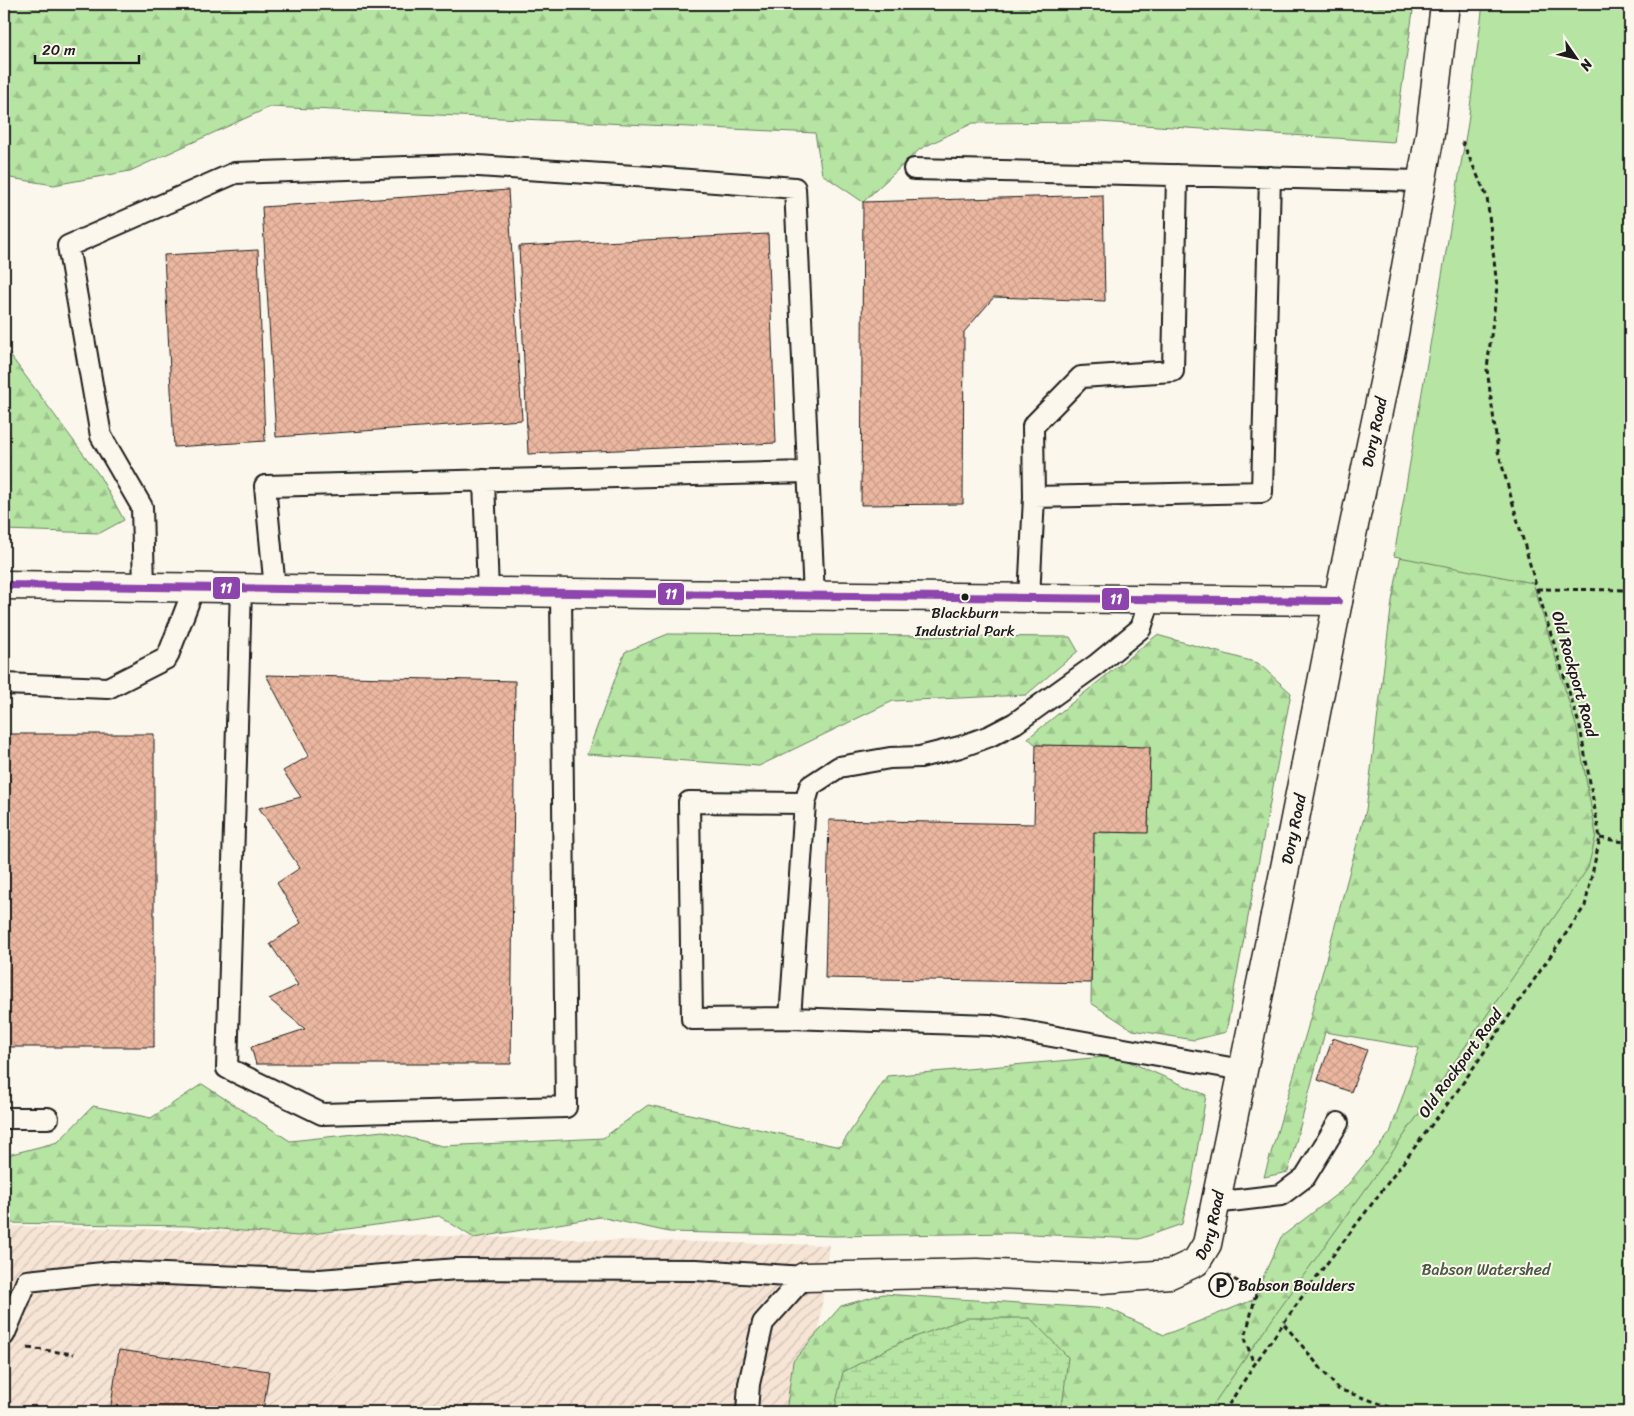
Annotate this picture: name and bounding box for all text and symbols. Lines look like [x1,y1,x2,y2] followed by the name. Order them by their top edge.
[35,32,139,64] scale bar
[1552,32,1602,82] north arrow
[42,37,76,63] text: 20 m
[1573,53,1600,76] text: N
[1352,393,1395,470] street label: Dory Road
[212,576,241,600] line badge: 11
[220,576,232,601] text: 11
[657,582,685,606] line badge: 11
[665,582,677,607] text: 11
[1101,587,1130,611] line badge: 11
[1110,587,1122,612] text: 11
[960,592,970,602] marker: Blackburn Industrial Park
[914,600,1015,644] place label: Blackburn Industrial Park
[1543,607,1607,742] street label: Old Rockport Road
[1272,790,1314,867] street label: Dory Road
[1410,1001,1511,1124] street label: Old Rockport Road
[1186,1186,1233,1266] street label: Dory Road
[1422,1255,1552,1284] park label: Babson Watershed
[1238,1271,1356,1300] place label: Babson Boulders
[1208,1272,1234,1298] parking icon: Babson Boulders

